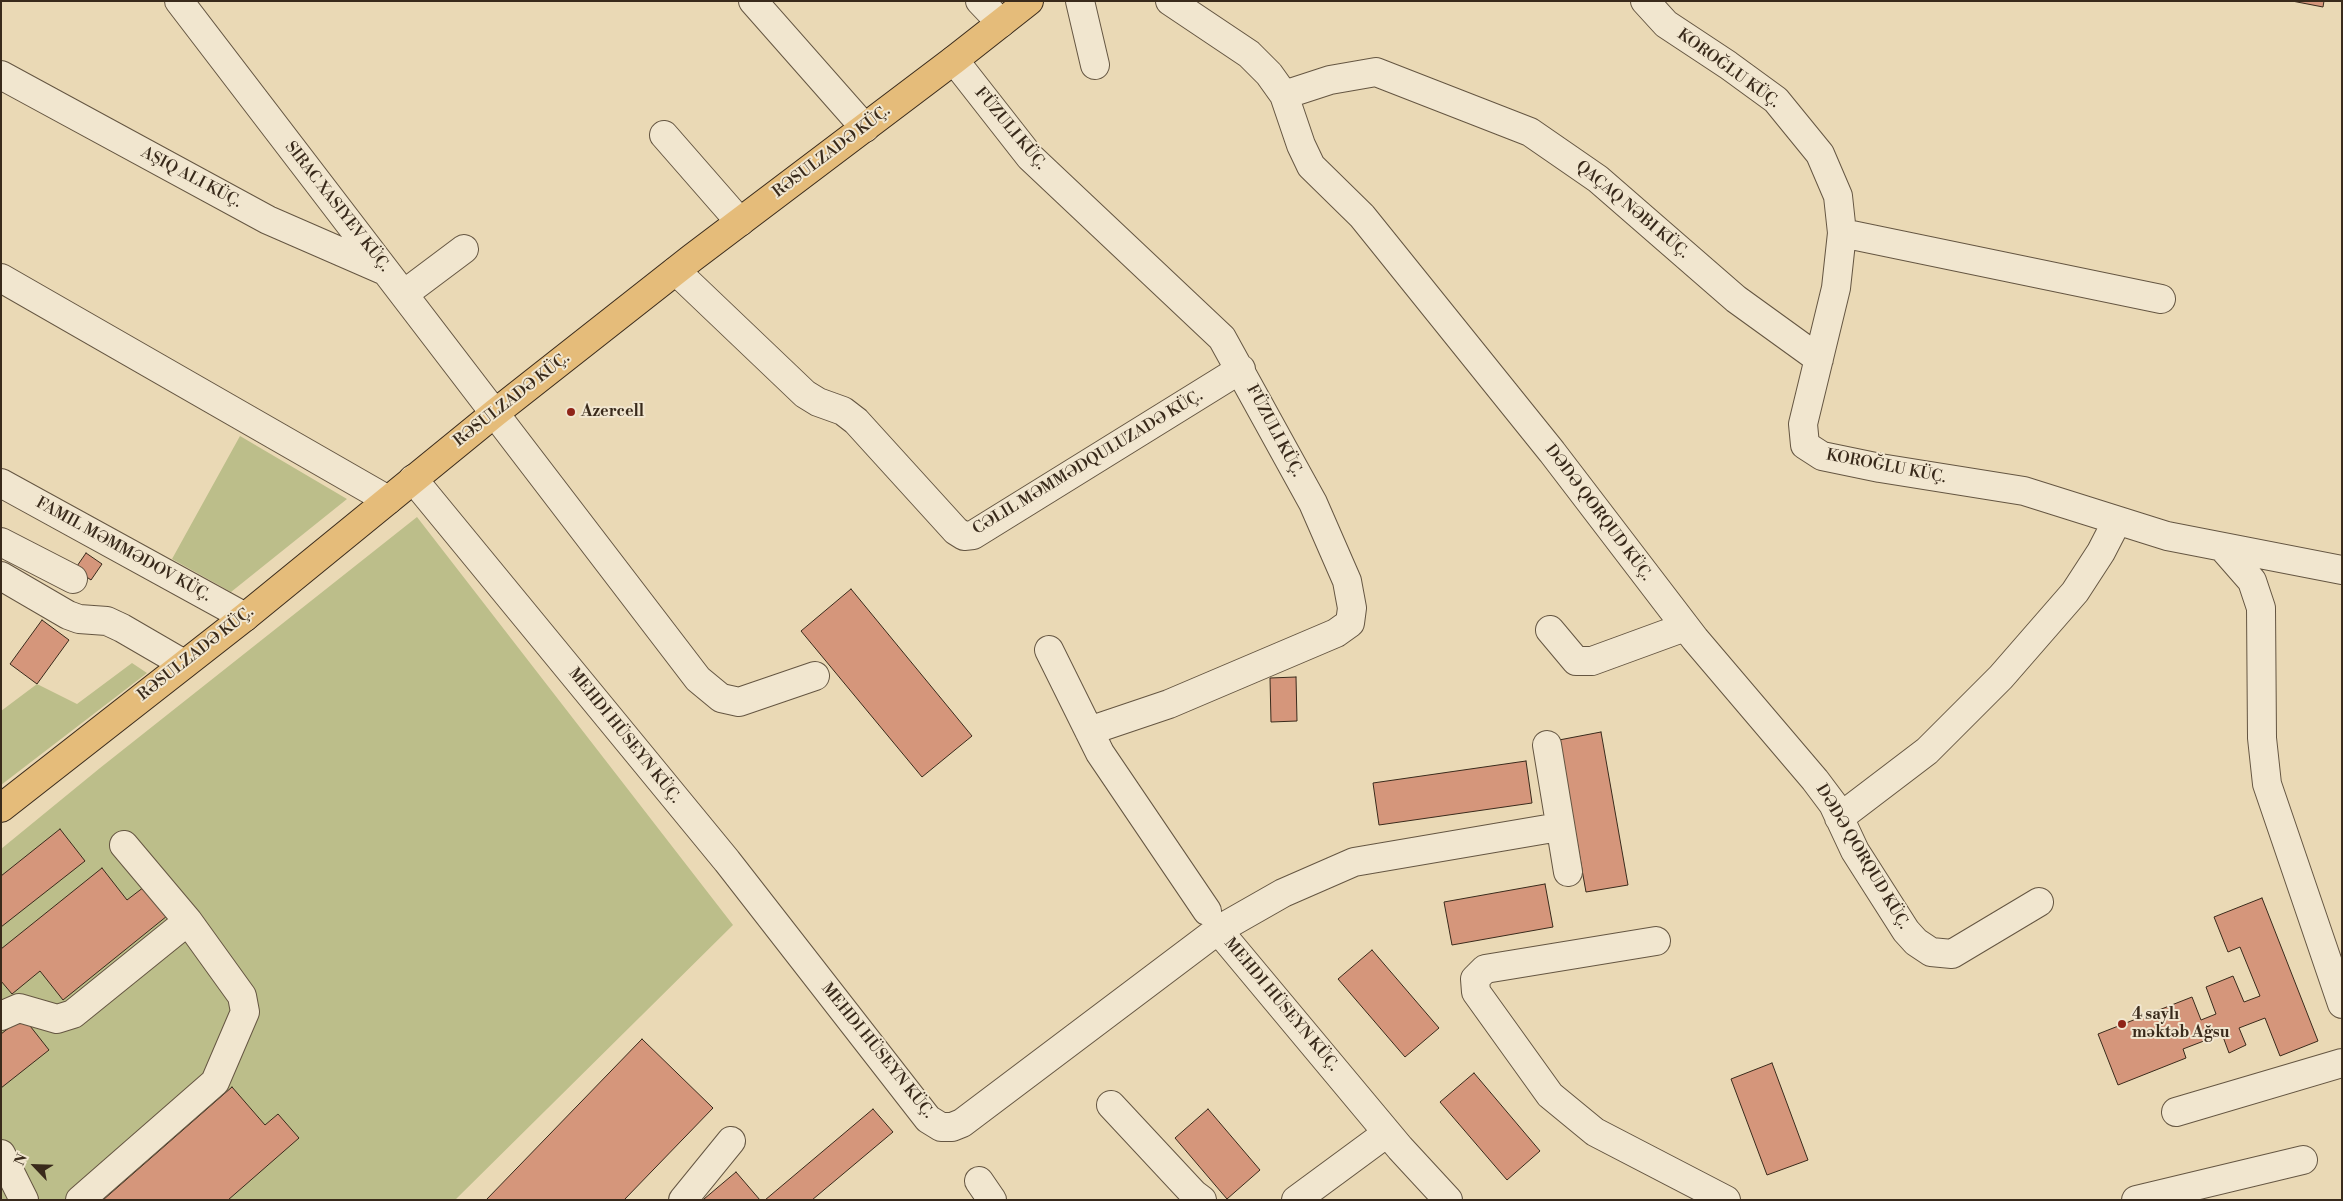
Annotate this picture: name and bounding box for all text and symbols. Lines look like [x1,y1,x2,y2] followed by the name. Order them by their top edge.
[1673,25,1783,113] street label: KOROĞLU KÜÇ.
[970,84,1050,174] street label: FÜZULI KÜÇ.
[770,102,894,202] street label: RƏSULZADƏ KÜÇ.
[280,138,394,276] street label: SIRAC XASIYEV KÜÇ.
[138,144,244,212] street label: AŞIQ ALI KÜÇ.
[1572,157,1692,263] street label: QAÇAQ NƏBI KÜÇ.
[450,349,574,451] street label: RƏSULZADƏ KÜÇ.
[1242,382,1306,480] street label: FÜZULI KÜÇ.
[970,387,1206,539] street label: CƏLIL MƏMMƏDQULUZADƏ KÜÇ.
[581,402,644,422] place label: Azercell
[565,406,577,418] marker: Azercell
[1540,441,1656,585] street label: DƏDƏ QORQUD KÜÇ.
[1824,446,1948,488] street label: KOROĞLU KÜÇ.
[32,494,214,606] street label: FAMIL MƏMMƏDOV KÜÇ.
[134,603,258,705] street label: RƏSULZADƏ KÜÇ.
[564,665,684,807] street label: MEHDI HÜSEYN KÜÇ.
[1811,781,1913,933] street label: DƏDƏ QORQUD KÜÇ.
[1220,934,1342,1076] street label: MEHDI HÜSEYN KÜÇ.
[817,980,937,1122] street label: MEHDI HÜSEYN KÜÇ.
[2132,1005,2230,1043] place label: 4 saylı məktəb Ağsu
[2116,1018,2128,1030] marker: 4 saylı məktəb Ağsu
[10,1141,60,1191] north arrow
[11,1151,32,1169] text: N

